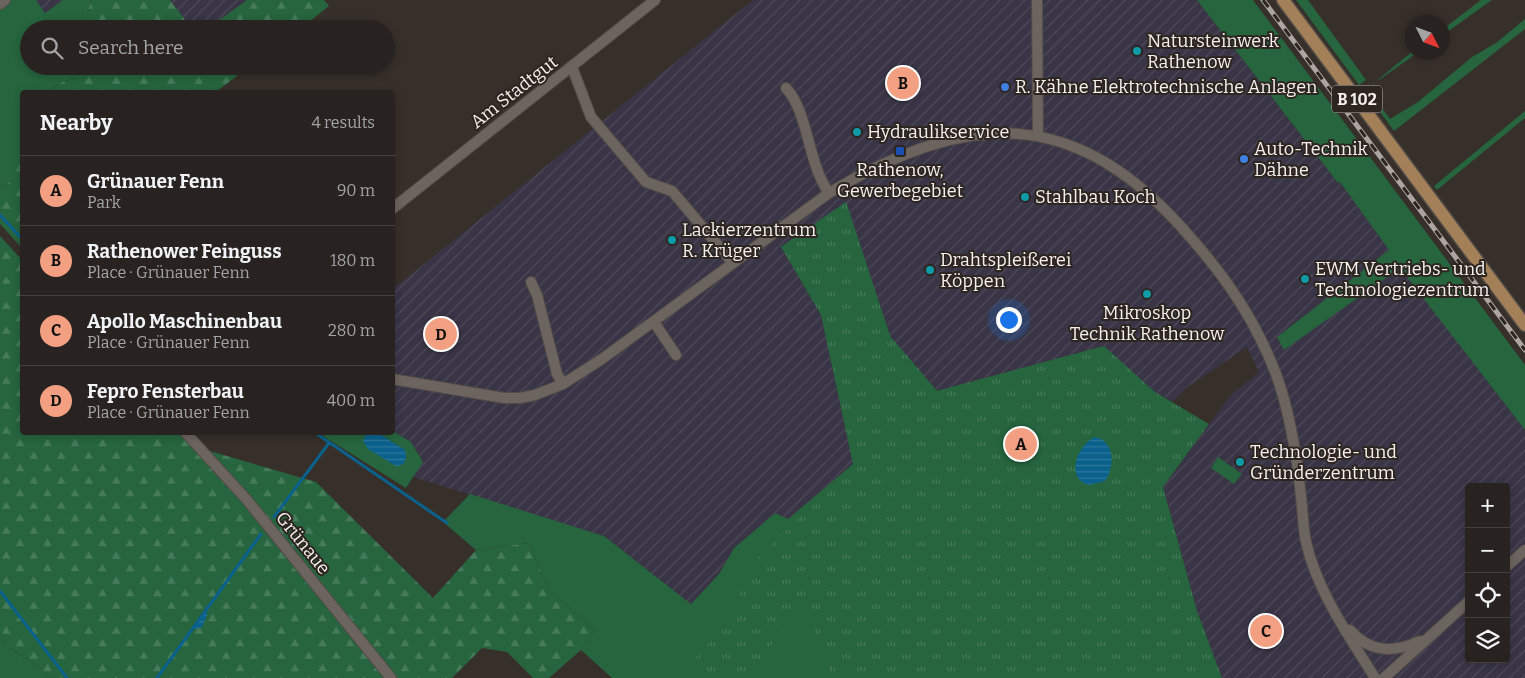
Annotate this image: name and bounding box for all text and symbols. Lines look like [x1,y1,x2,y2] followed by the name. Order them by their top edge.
[1405,15,1450,60] north arrow
[20,20,395,75] search box
[1147,30,1280,73] place label: Natursteinwerk Rathenow
[38,34,66,62] icon: search
[78,36,183,59] text: Search here
[1131,45,1143,57] marker: Natursteinwerk Rathenow
[466,51,562,133] street label: Am Stadtgut
[887,64,919,102] pin: B
[1015,76,1318,98] place label: R. Kähne Elektrotechnische Anlagen
[999,81,1011,93] marker: R. Kähne Elektrotechnische Anlagen
[1332,86,1382,112] road number: B 102
[40,110,113,136] text: Nearby
[312,113,375,132] text: 4 results
[867,121,1009,143] place label: Hydraulikservice
[851,126,863,138] marker: Hydraulikservice
[1254,138,1369,181] place label: Auto-Technik Dähne
[894,145,906,157] marker: Rathenow, Gewerbegebiet
[1238,153,1250,165] marker: Auto-Technik Dähne
[837,159,964,202] place label: Rathenow, Gewerbegebiet
[87,170,224,193] text: Grünauer Fenn
[50,181,62,200] text: A
[337,181,375,200] text: 90 m
[1035,186,1156,208] place label: Stahlbau Koch
[1019,191,1031,203] marker: Stahlbau Koch
[87,193,121,212] text: Park
[682,219,816,262] place label: Lackierzentrum R. Krüger
[666,234,678,246] marker: Lackierzentrum R. Krüger
[87,240,282,263] text: Rathenower Feinguss
[940,249,1071,292] place label: Drahtspleißerei Köppen
[51,251,61,270] text: B
[330,251,375,270] text: 180 m
[1315,258,1490,301] place label: EWM Vertriebs- und Technologiezentrum
[87,263,250,282] text: Place · Grünauer Fenn
[924,264,936,276] marker: Drahtspleißerei Köppen
[1299,273,1311,285] marker: EWM Vertriebs- und Technologiezentrum
[1141,288,1153,300] marker: Mikroskop Technik Rathenow
[1070,302,1225,345] place label: Mikroskop Technik Rathenow
[996,307,1022,333] your location
[87,310,282,333] text: Apollo Maschinenbau
[425,315,457,353] pin: D
[51,321,61,340] text: C
[328,321,375,340] text: 280 m
[87,333,250,352] text: Place · Grünauer Fenn
[87,380,244,403] text: Fepro Fensterbau
[50,391,62,410] text: D
[327,391,375,410] text: 400 m
[87,403,250,422] text: Place · Grünauer Fenn
[1005,425,1037,463] pin: A
[1250,441,1397,484] place label: Technologie- und Gründerzentrum
[1234,456,1246,468] marker: Technologie- und Gründerzentrum
[1465,483,1510,663] map controls
[1465,483,1510,528] button: +
[271,507,335,579] street label: Grünaue
[1465,528,1510,573] button: −
[1465,573,1510,618] button: locate
[1250,612,1282,650] pin: C
[1465,618,1510,663] button: layers

